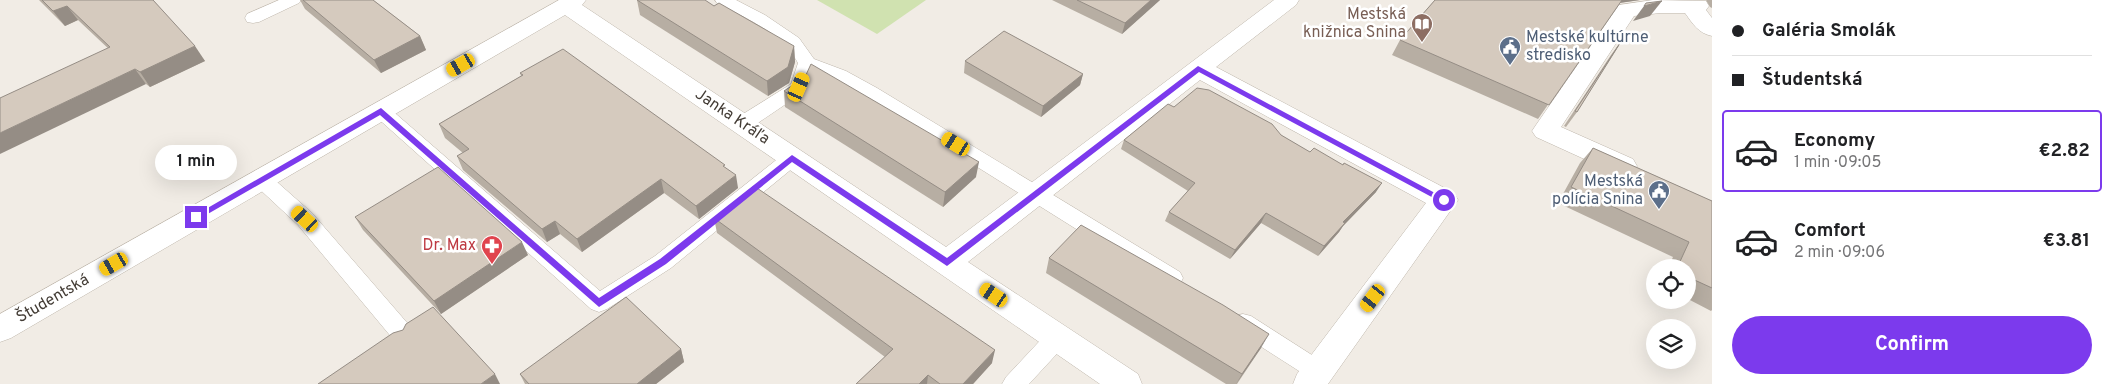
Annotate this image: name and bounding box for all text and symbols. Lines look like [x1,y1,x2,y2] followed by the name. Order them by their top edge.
[1303,5,1406,43] place label: Mestská knižnica Snina
[1410,12,1434,43] library icon: Mestská knižnica Snina
[1762,19,1896,43] text: Galéria Smolák
[1526,28,1649,66] place label: Mestské kultúrne stredisko
[1498,35,1522,66] public building icon: Mestské kultúrne stredisko
[444,51,477,79] car
[1762,68,1863,92] text: Študentská
[786,70,811,104] car
[691,85,773,149] street label: Janka Kráľa
[1734,129,1779,174] icon: car
[1794,129,1875,153] text: Economy
[939,130,972,158] car
[2039,139,2090,163] text: €2.82
[155,144,237,180] callout: 1 min
[177,152,215,172] text: 1 min
[1794,153,1882,173] text: 1 min · 09:05
[1552,172,1643,210] place label: Mestská polícia Snina
[1647,179,1671,210] public building icon: Mestská polícia Snina
[1433,189,1455,211] route start
[288,203,321,235] car
[185,206,207,228] route end
[1734,219,1779,264] icon: car
[1794,219,1866,243] text: Comfort
[2043,229,2090,253] text: €3.81
[480,234,504,265] pharmacy icon: Dr. Max
[423,236,476,256] place label: Dr. Max
[1794,243,1885,263] text: 2 min · 09:06
[97,250,130,278] car
[1646,259,1696,369] map controls
[1646,259,1696,309] button: locate
[12,268,93,328] street label: Študentská
[977,280,1010,310] car
[1357,282,1388,314] car
[1732,316,2092,374] button: Confirm
[1646,319,1696,369] button: layers

